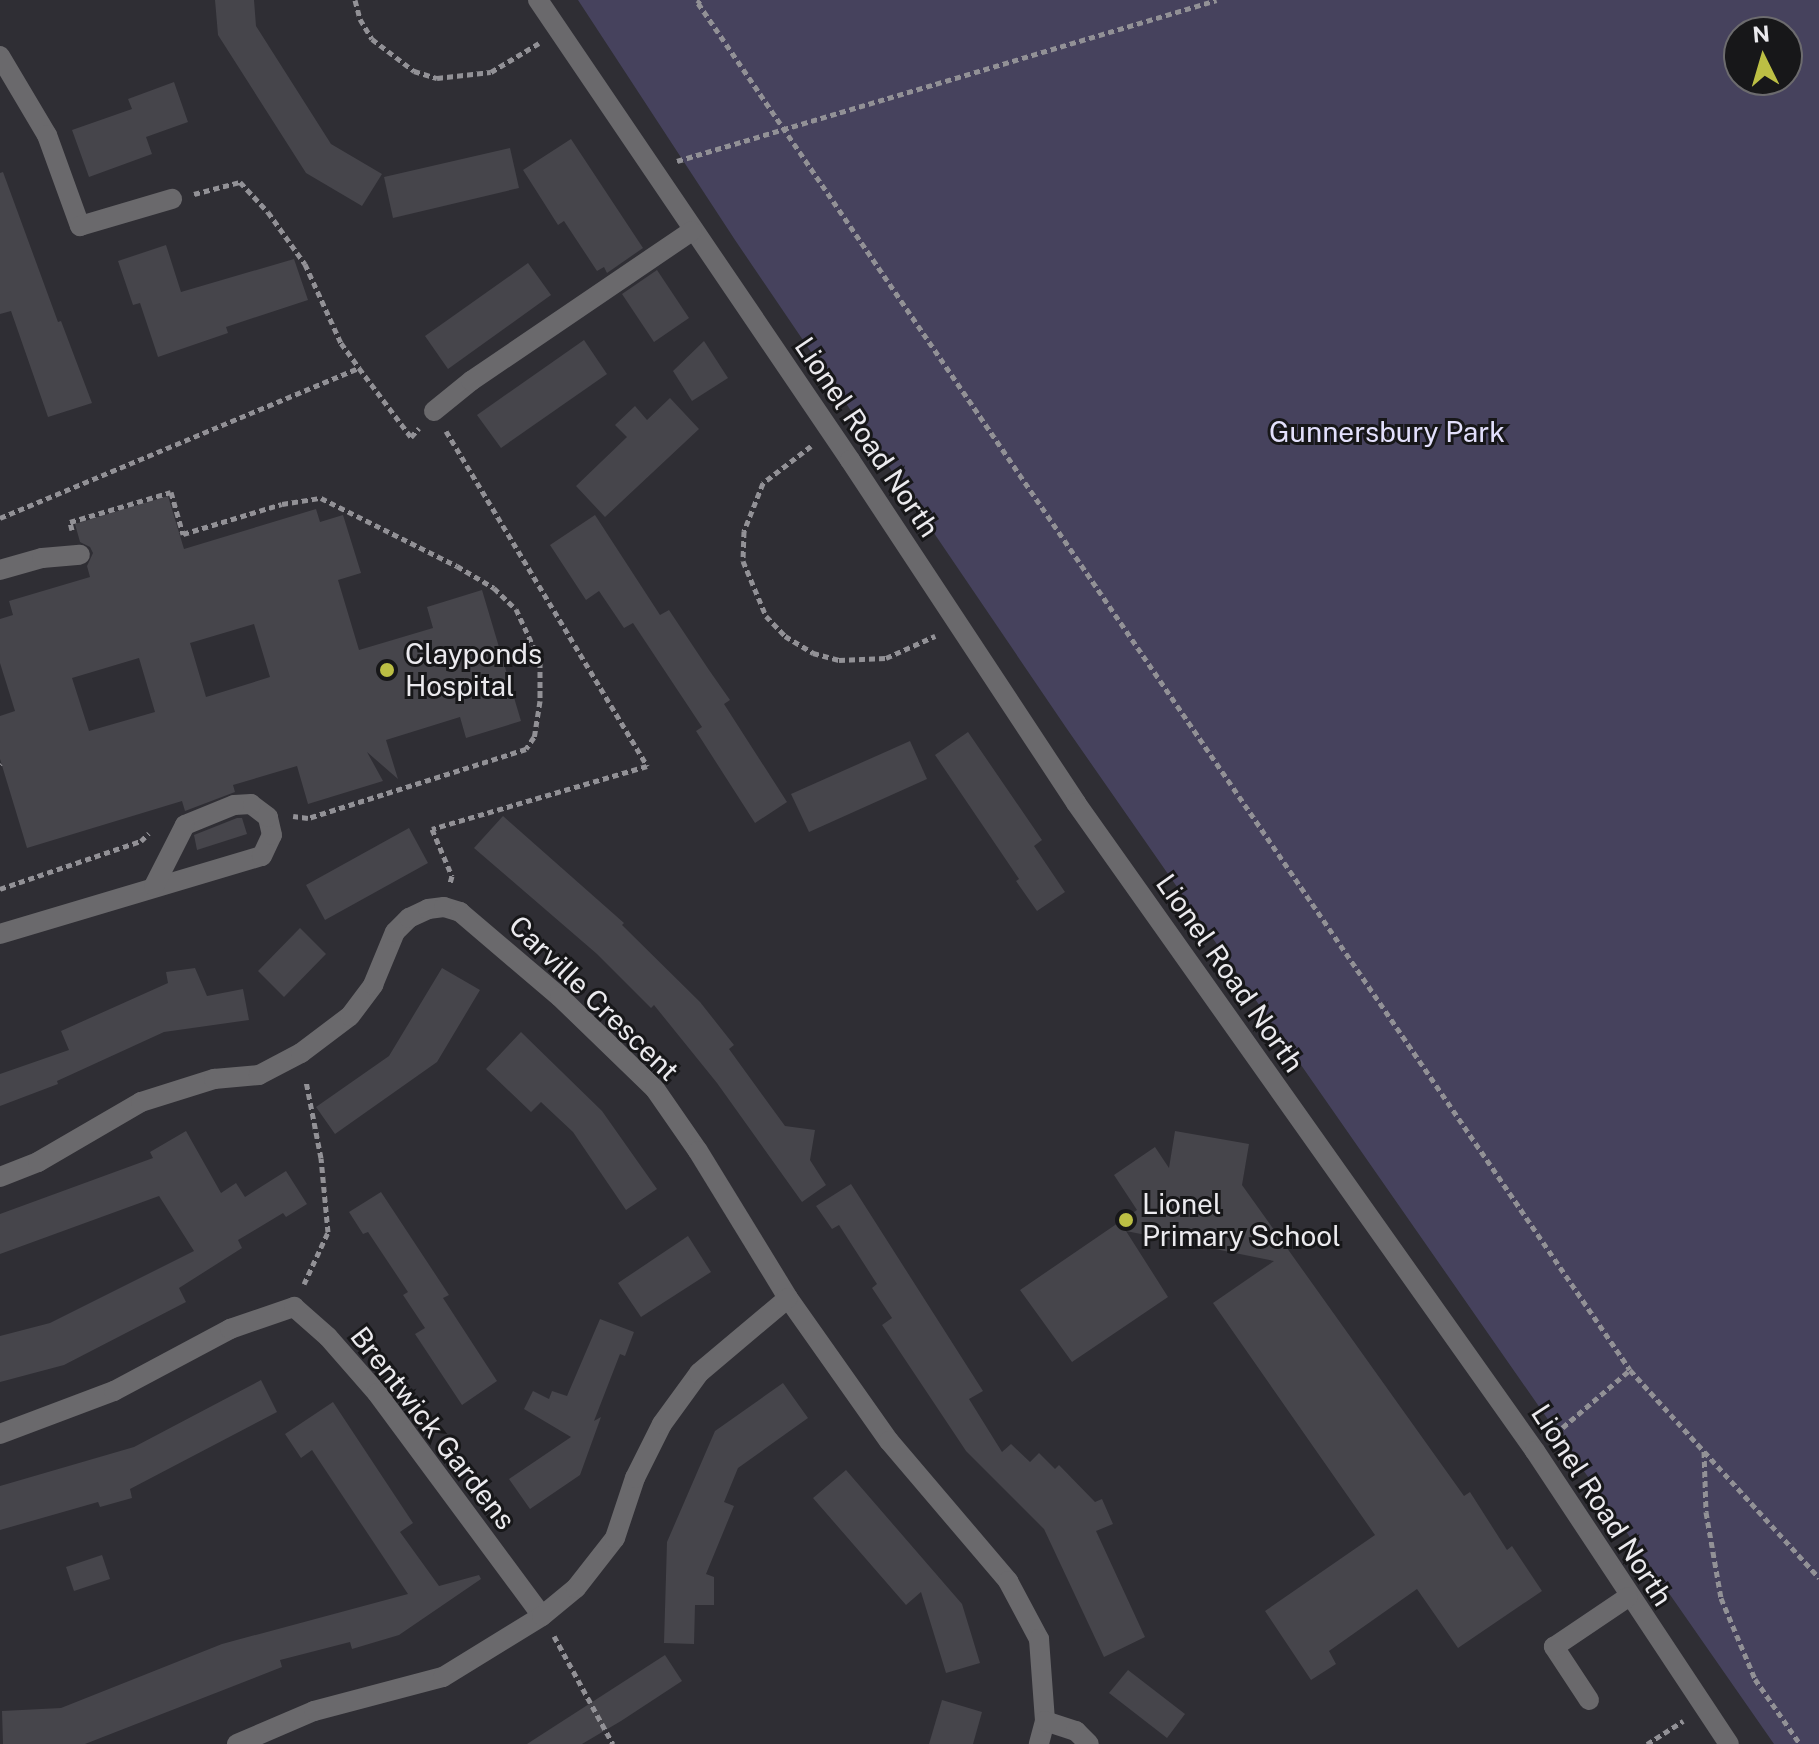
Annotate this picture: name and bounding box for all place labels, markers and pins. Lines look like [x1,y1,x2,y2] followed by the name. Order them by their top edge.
[405,637,542,703] place label: Clayponds Hospital
[376,659,398,681] marker: Clayponds Hospital
[1142,1187,1341,1253] place label: Lionel Primary School
[1117,1211,1135,1229] marker: Lionel Primary School

